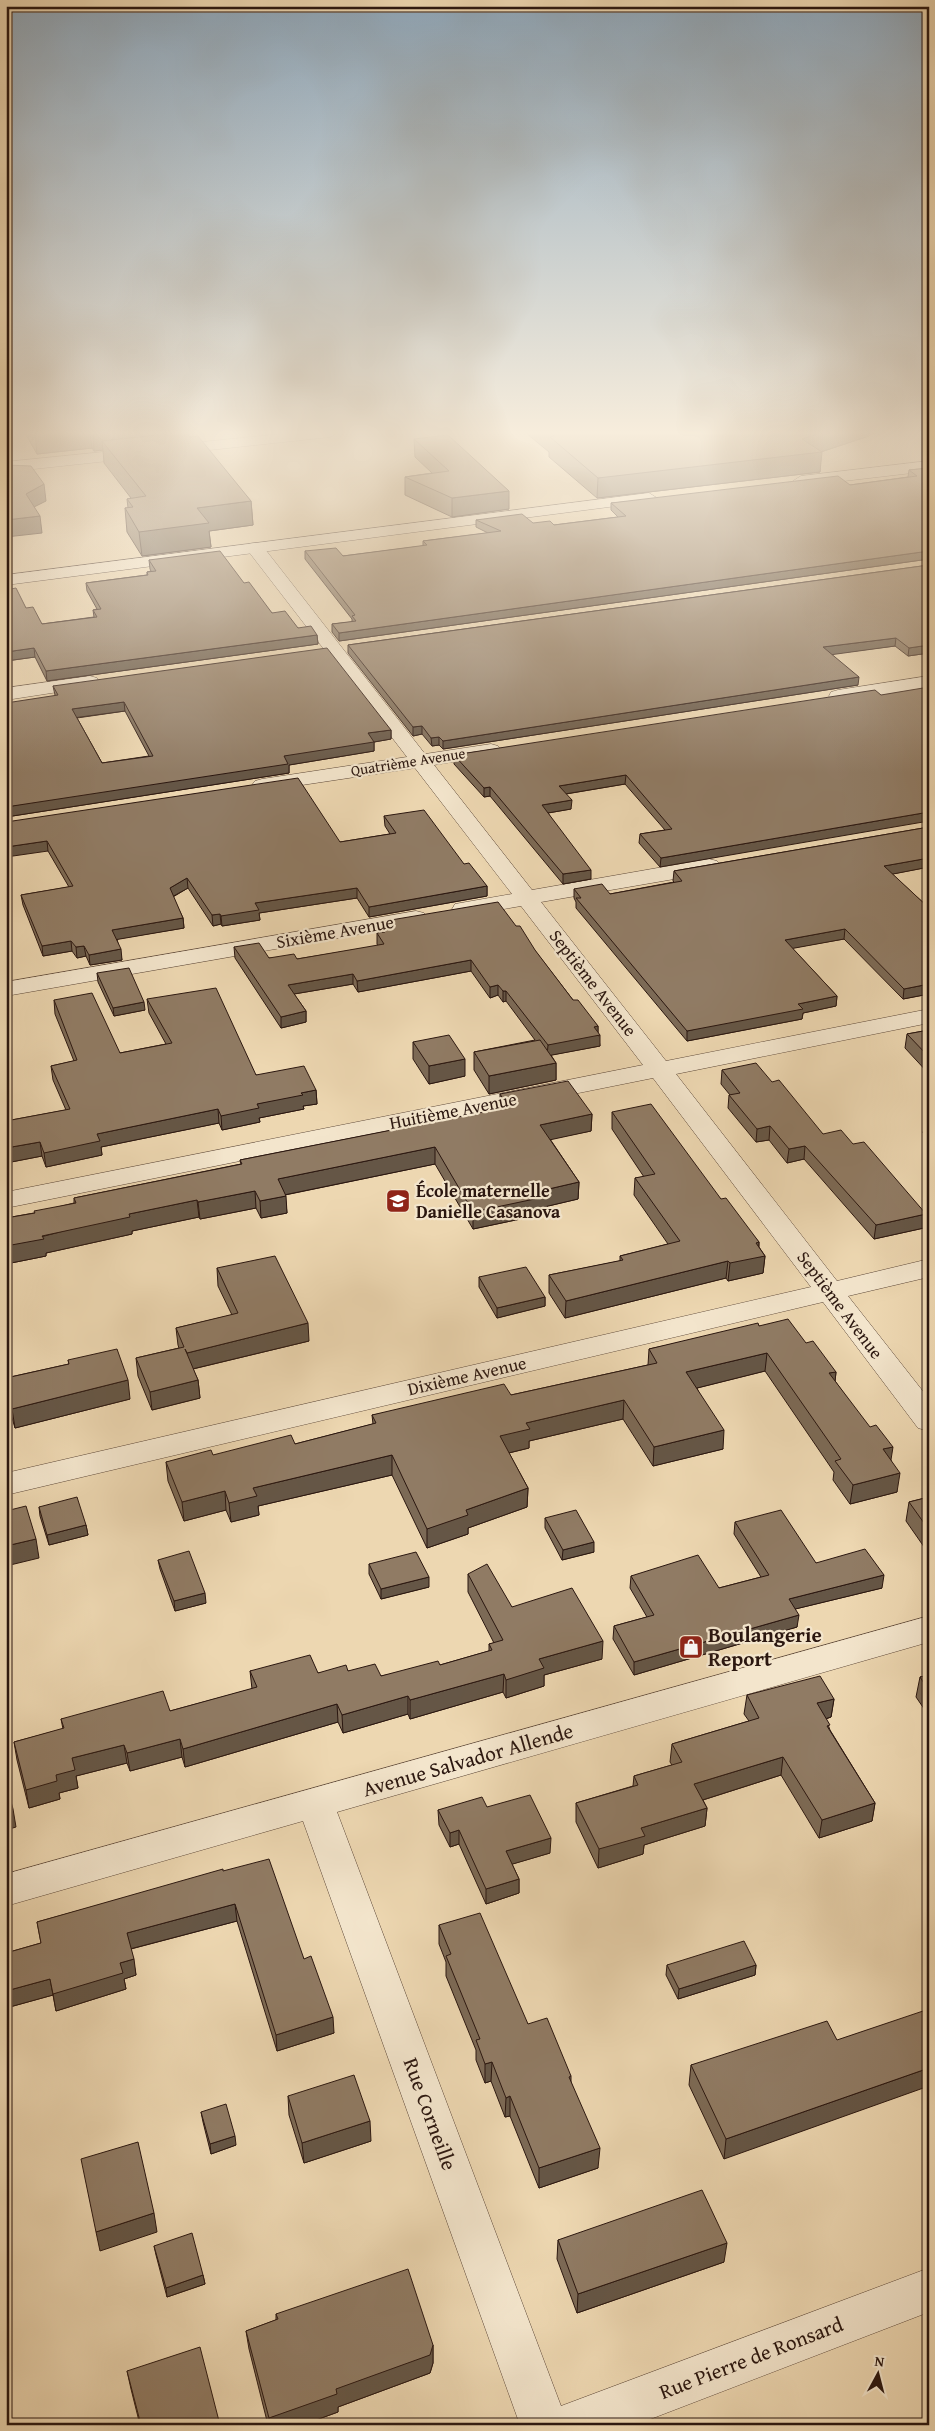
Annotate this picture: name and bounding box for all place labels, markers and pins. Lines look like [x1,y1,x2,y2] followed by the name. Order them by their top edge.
[416,1177,561,1225] place label: École maternelle Danielle Casanova
[385,1188,411,1214] school or university icon: École maternelle Danielle Casanova
[708,1619,822,1674] place label: Boulangerie Report
[678,1634,704,1660] shop icon: Boulangerie Report

